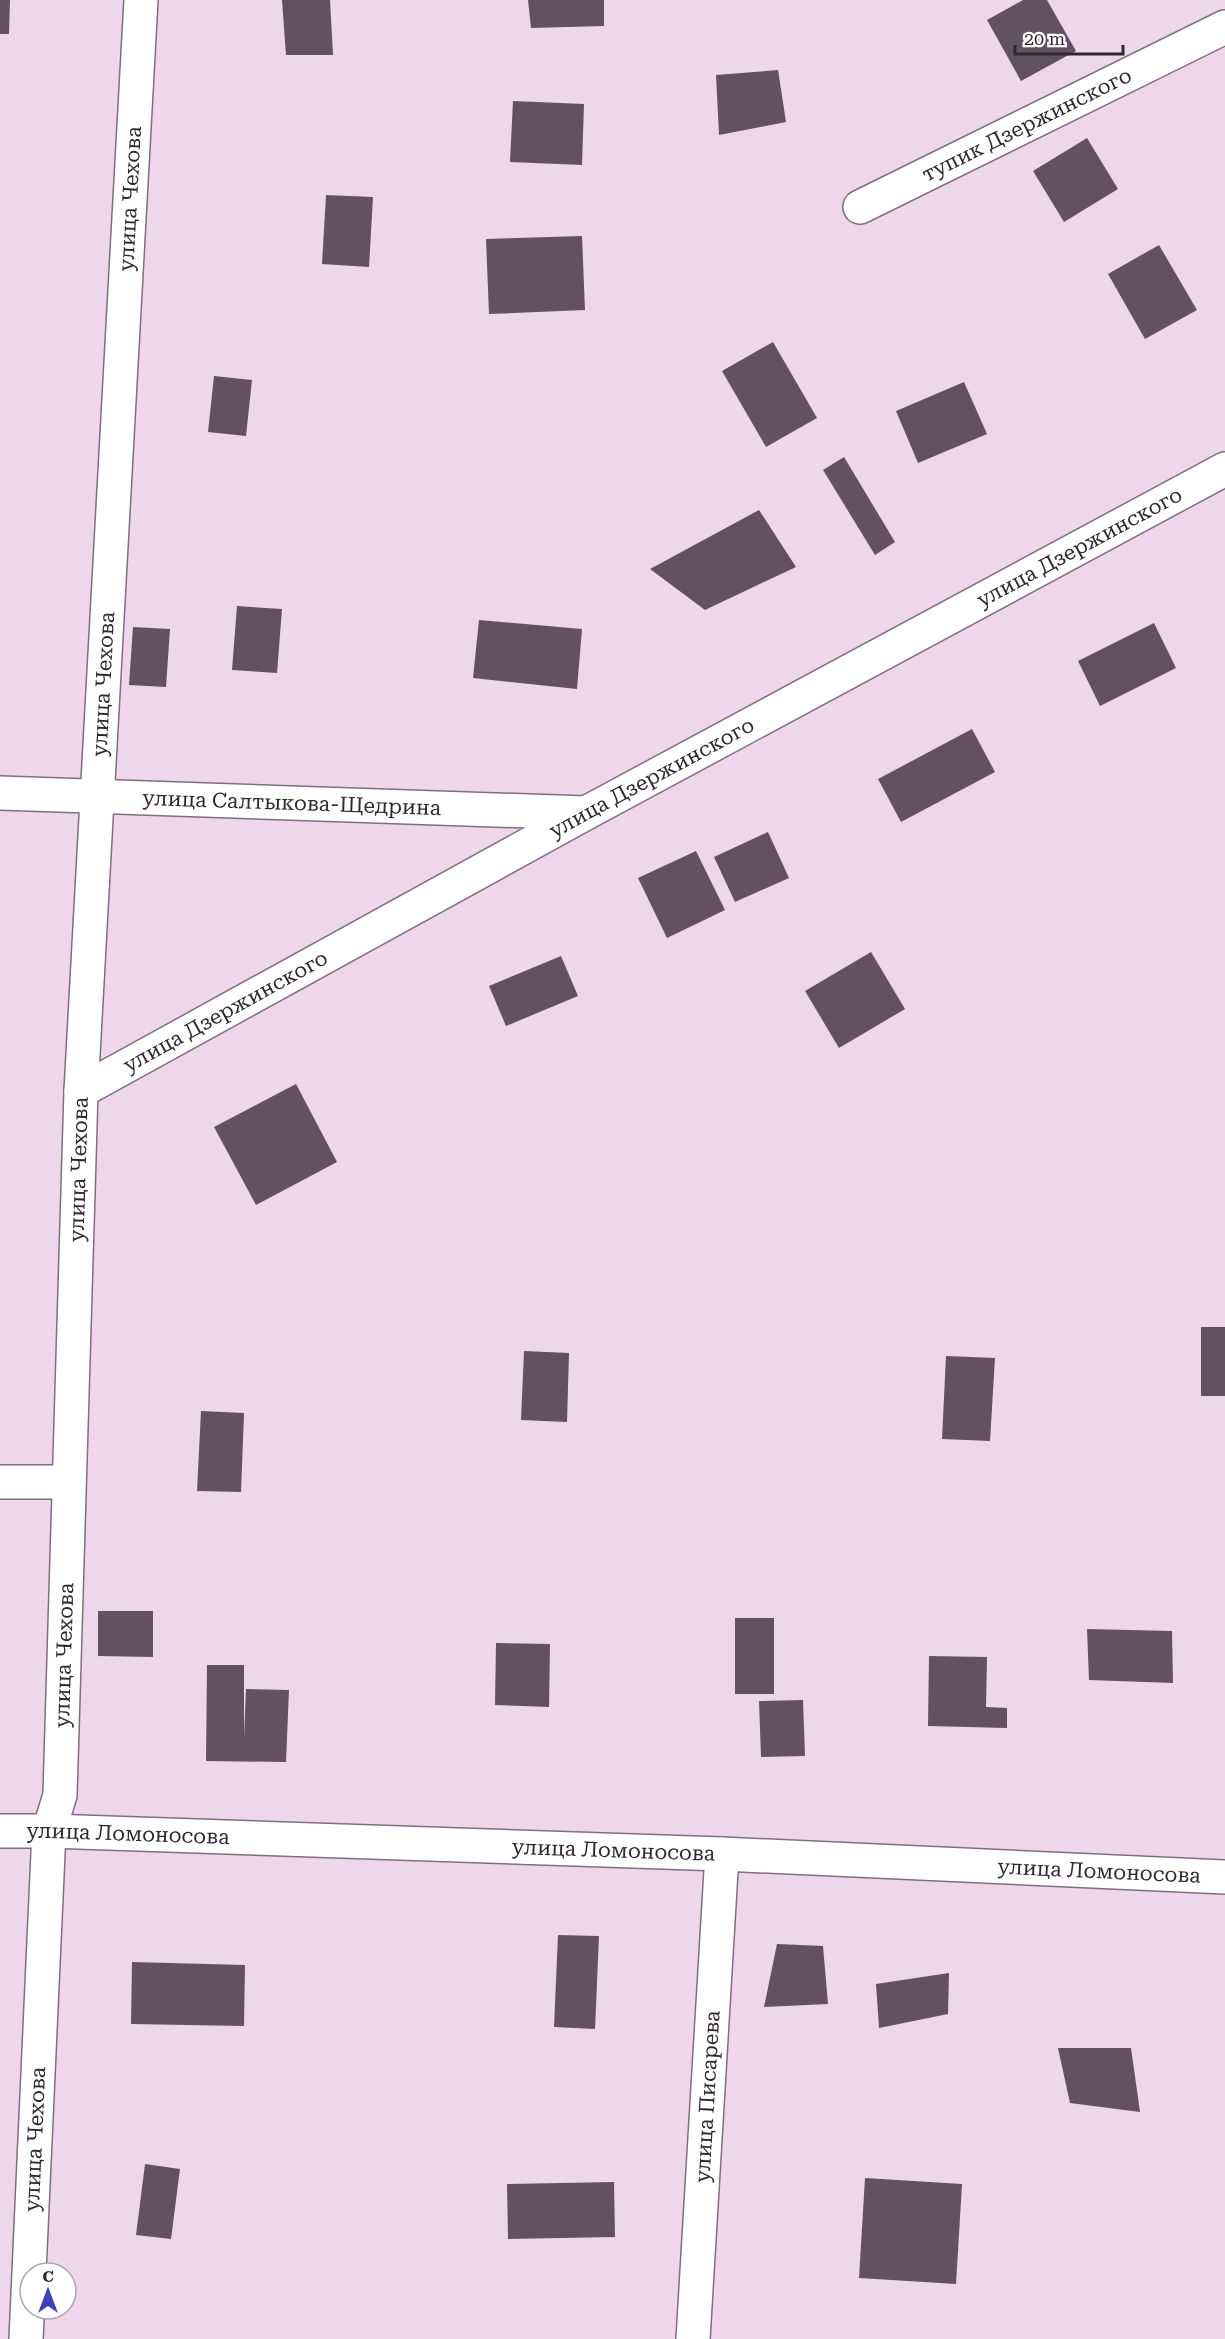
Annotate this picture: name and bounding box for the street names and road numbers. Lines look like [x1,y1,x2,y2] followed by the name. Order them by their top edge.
[918,63,1136,186] street label: тупик Дзержинского
[114,125,146,272] street label: улица Чехова
[973,482,1186,612] street label: улица Дзержинского
[87,610,119,757] street label: улица Чехова
[545,713,758,843] street label: улица Дзержинского
[142,786,442,820] street label: улица Салтыкова-Щедрина
[119,946,332,1077] street label: улица Дзержинского
[65,1096,93,1242] street label: улица Чехова
[50,1582,78,1728] street label: улица Чехова
[26,1819,231,1849] street label: улица Ломоносова
[512,1835,716,1866] street label: улица Ломоносова
[997,1855,1202,1888] street label: улица Ломоносова
[690,2009,725,2183] street label: улица Писарева
[20,2066,50,2212] street label: улица Чехова

